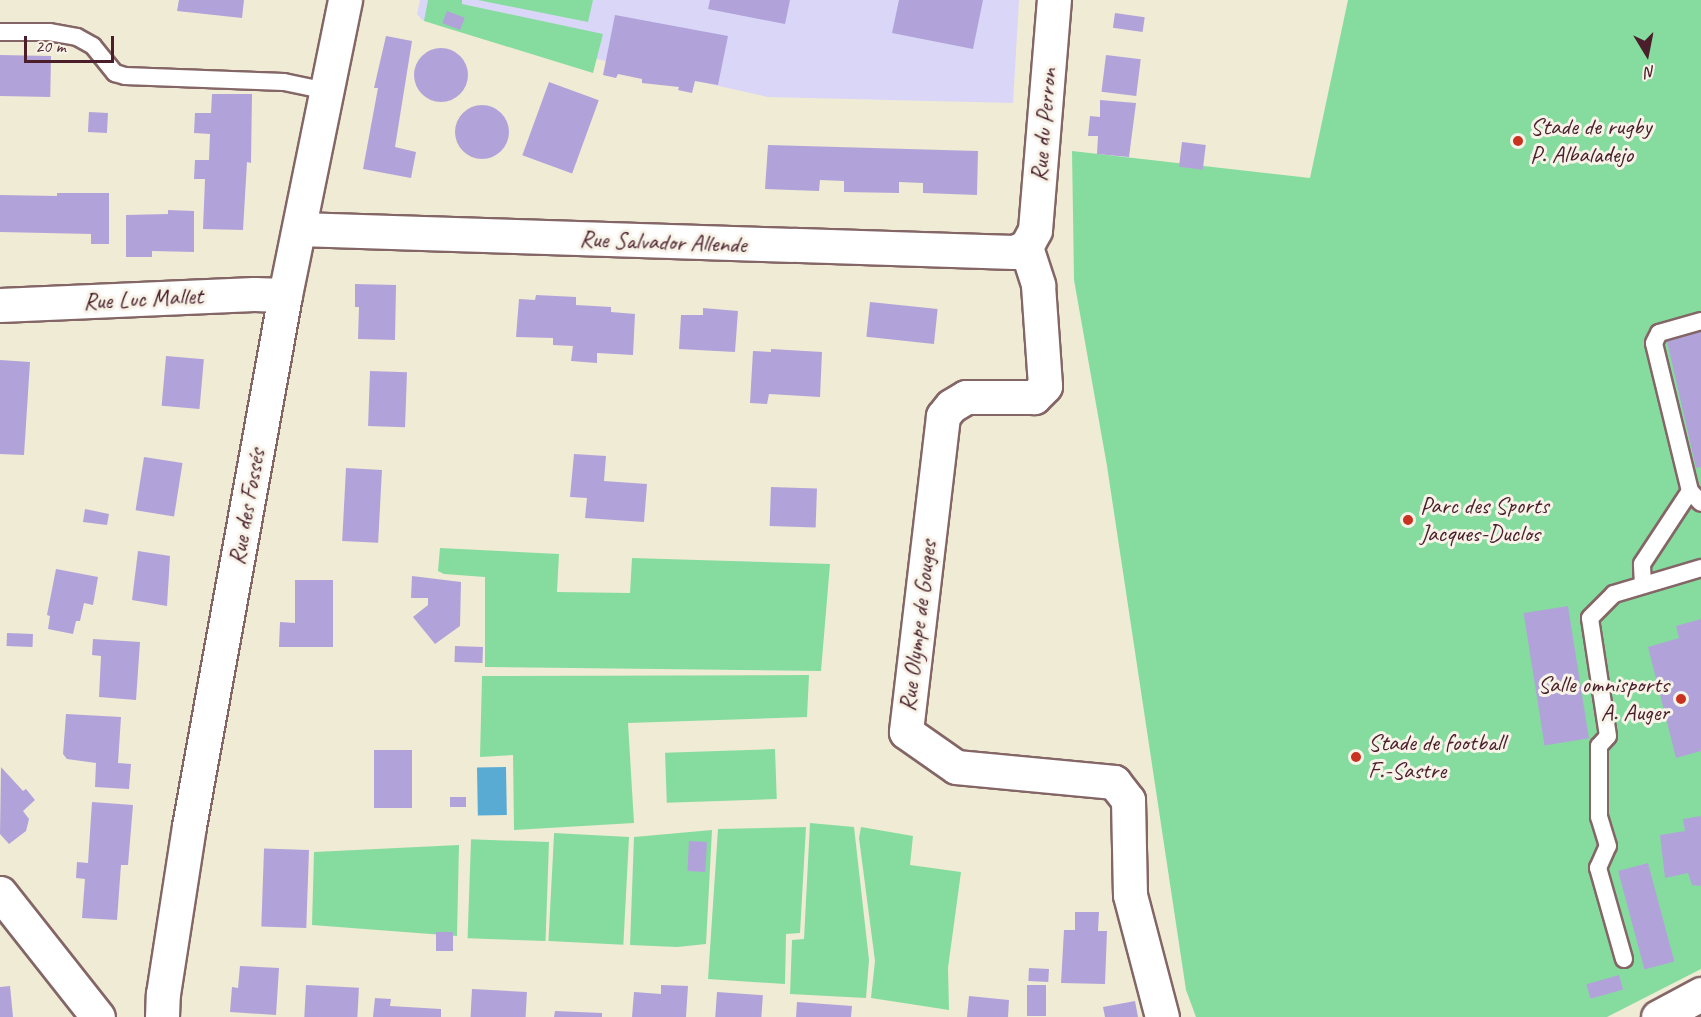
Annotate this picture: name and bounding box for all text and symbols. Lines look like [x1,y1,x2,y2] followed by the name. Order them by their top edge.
[27,24,117,62] scale bar
[1617,24,1677,84] north arrow
[35,35,66,57] text: 20 m
[1644,61,1657,82] text: N
[1025,67,1063,183] street label: Rue du Perron
[1530,113,1651,169] place label: Stade de rugby P. Albaladejo
[1511,134,1525,148] marker: Stade de rugby P. Albaladejo
[579,225,747,259] street label: Rue Salvador Allende
[83,282,203,316] street label: Rue Luc Mallet
[223,447,271,567] street label: Rue des Fossés
[1420,492,1549,548] place label: Parc des Sports Jacques-Duclos
[1401,513,1415,527] marker: Parc des Sports Jacques-Duclos
[893,539,943,713] street label: Rue Olympe de Gouges
[1538,671,1669,727] place label: Salle omnisports A. Auger
[1674,692,1688,706] marker: Salle omnisports A. Auger
[1368,729,1505,785] place label: Stade de football F.-Sastre
[1349,750,1363,764] marker: Stade de football F.-Sastre

